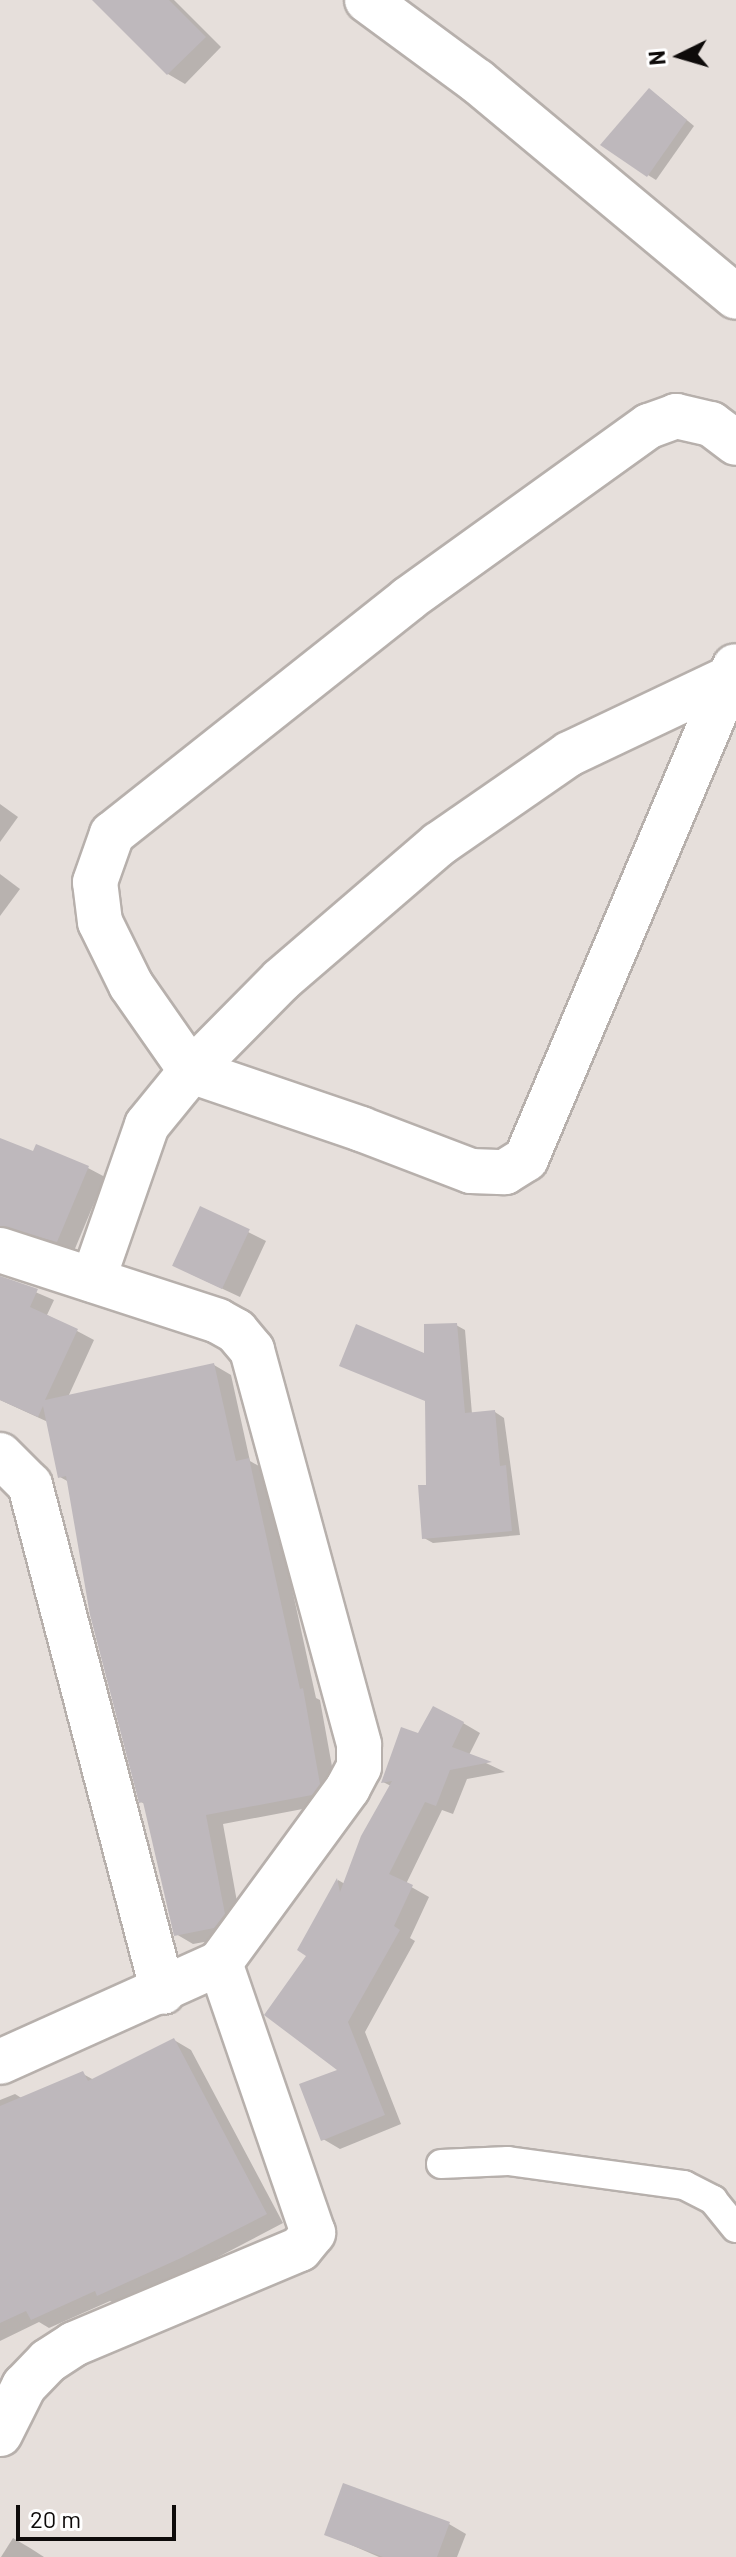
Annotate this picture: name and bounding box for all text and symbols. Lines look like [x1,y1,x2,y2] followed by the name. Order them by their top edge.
[640,16,720,96] north arrow
[643,50,670,67] text: N
[20,2489,180,2539] scale bar
[30,2504,81,2533] text: 20 m

